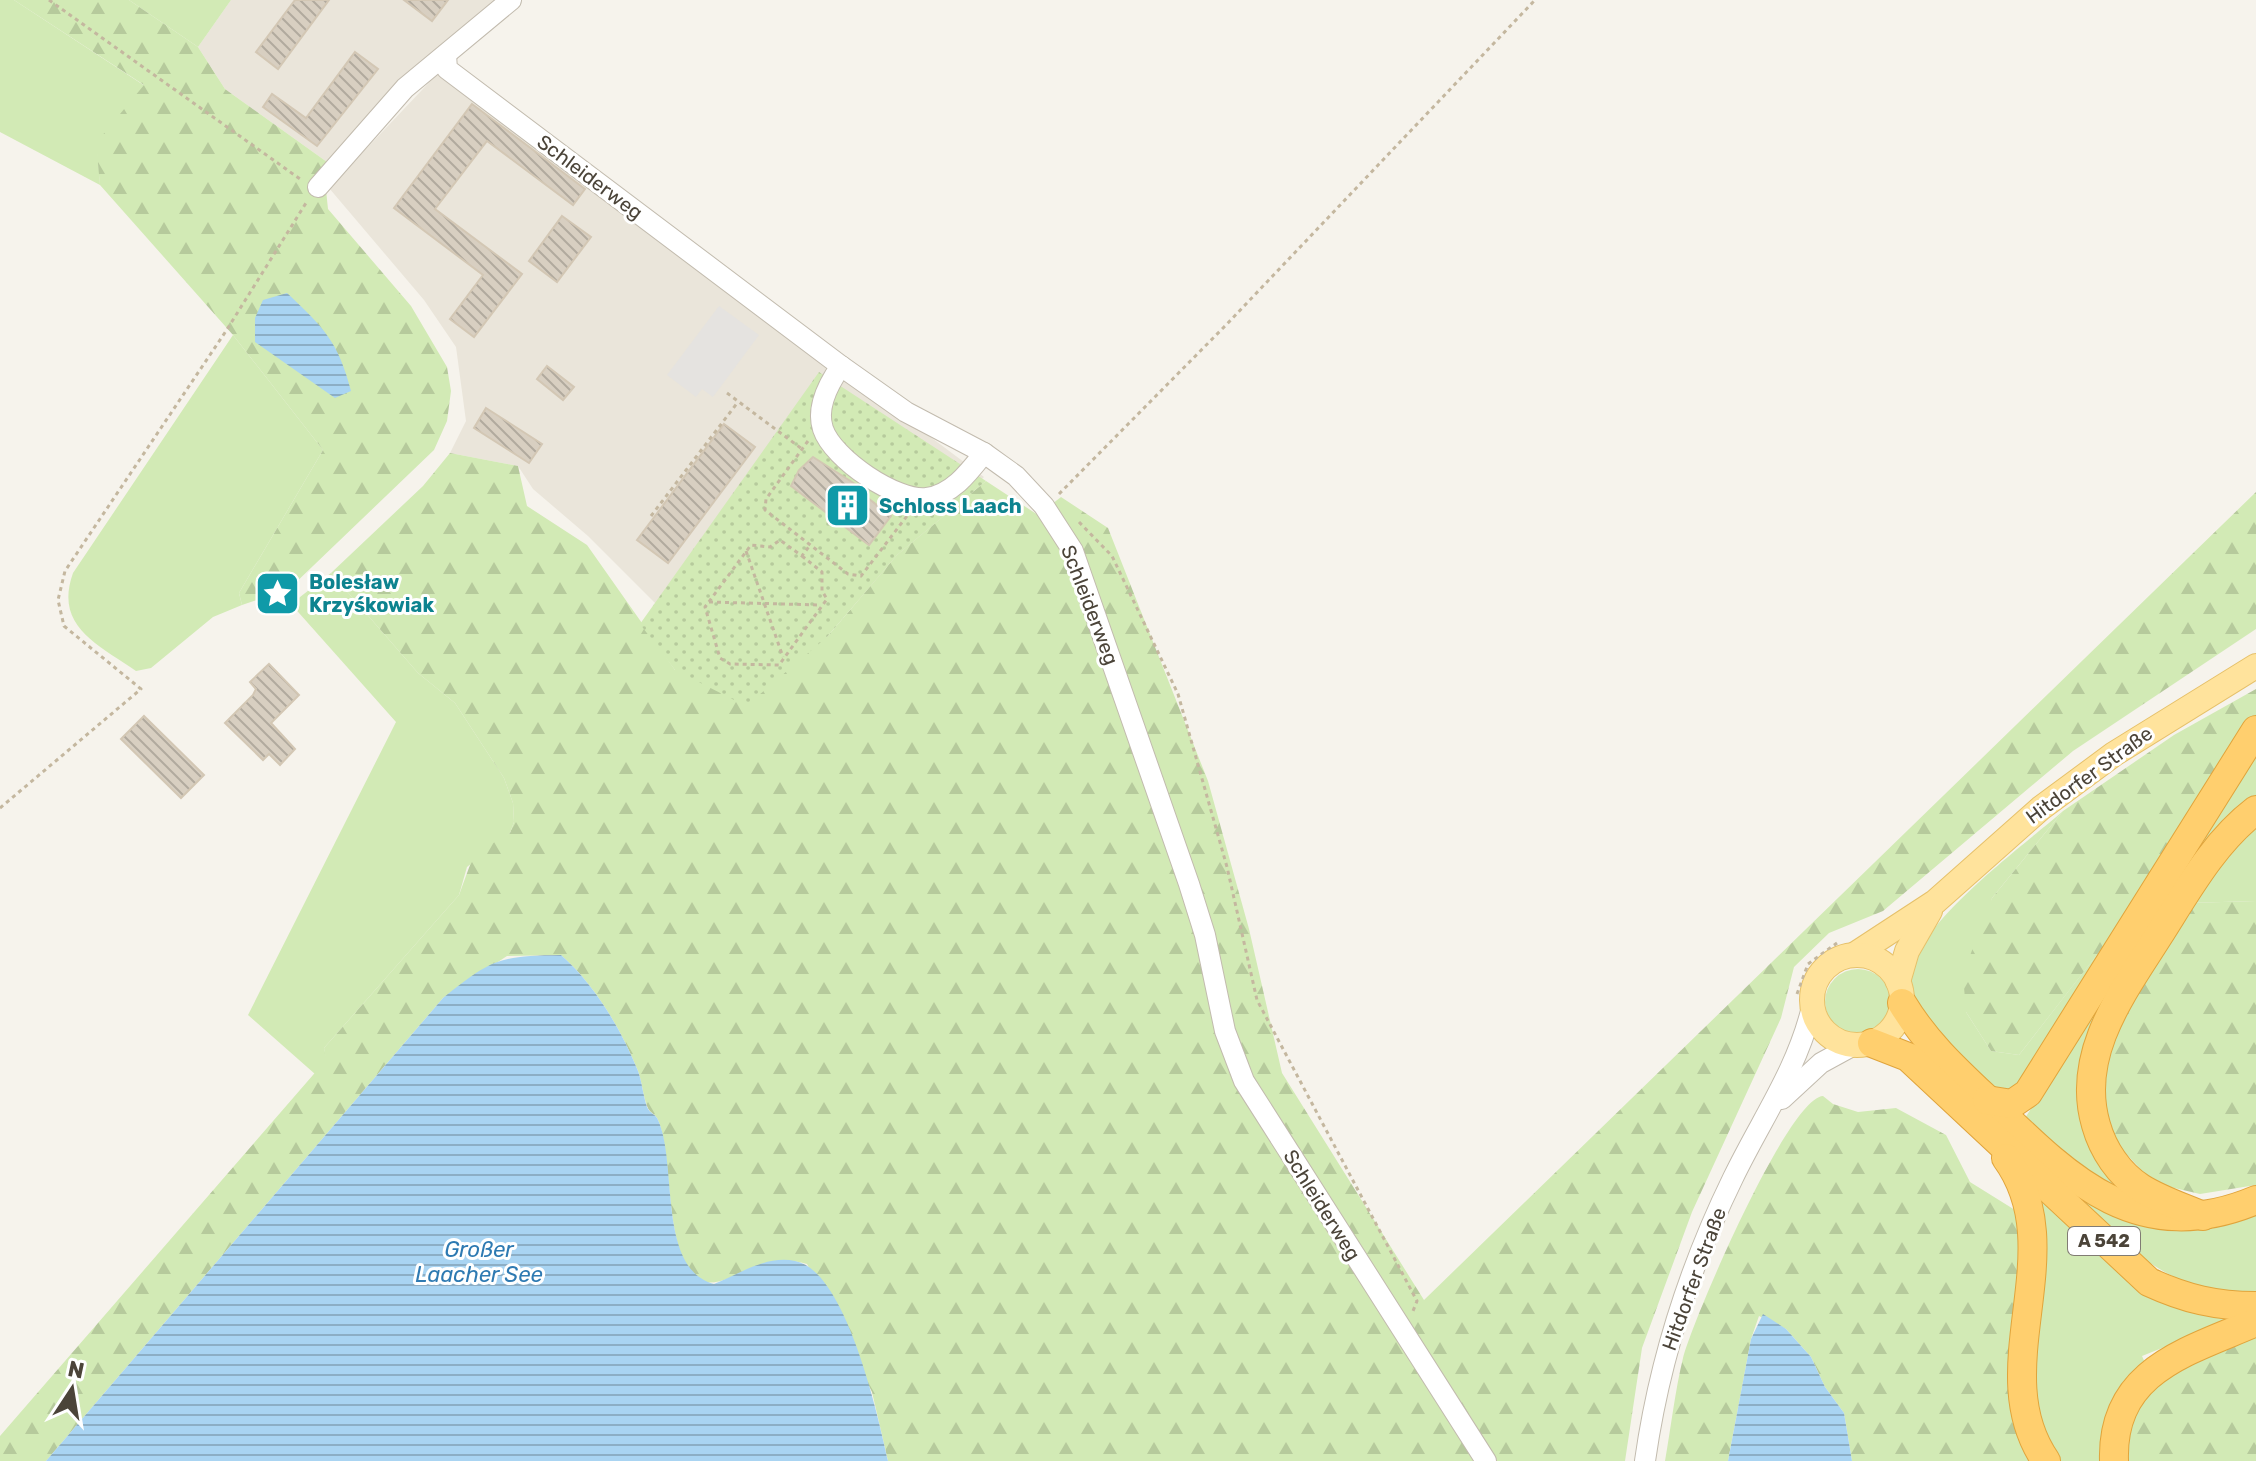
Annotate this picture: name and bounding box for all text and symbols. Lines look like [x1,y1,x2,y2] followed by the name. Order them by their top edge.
[532,129,648,225] street label: Schleiderweg
[824,482,872,530] building icon: Schloss Laach
[879,494,1022,518] place label: Schloss Laach
[1056,542,1124,668] street label: Schleiderweg
[254,570,302,618] place icon: Bolesław Krzyśkowiak
[309,570,434,617] place label: Bolesław Krzyśkowiak
[2021,721,2157,829] street label: Hitdorfer Straße
[1278,1145,1366,1265] street label: Schleiderweg
[1657,1204,1731,1354] street label: Hitdorfer Straße
[2068,1227,2140,1255] road number: A 542
[415,1236,543,1288] water label: Großer Laacher See
[32,1349,112,1429] north arrow
[66,1355,87,1385] text: N

